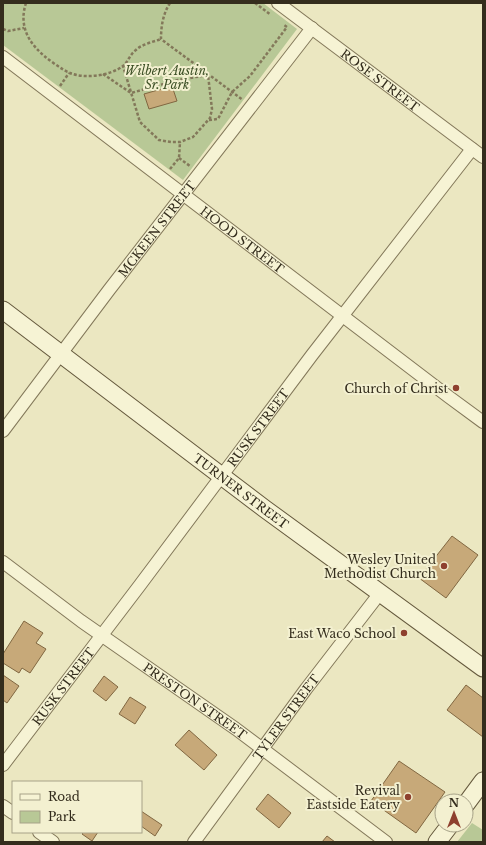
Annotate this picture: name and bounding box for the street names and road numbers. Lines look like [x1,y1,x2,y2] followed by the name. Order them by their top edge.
[338,46,423,114] street label: ROSE STREET
[115,177,199,280] street label: MCKEEN STREET
[198,203,288,276] street label: HOOD STREET
[224,385,292,469] street label: RUSK STREET
[191,450,292,532] street label: TURNER STREET
[29,644,97,728] street label: RUSK STREET
[140,659,250,742] street label: PRESTON STREET
[249,671,322,763] street label: TYLER STREET

